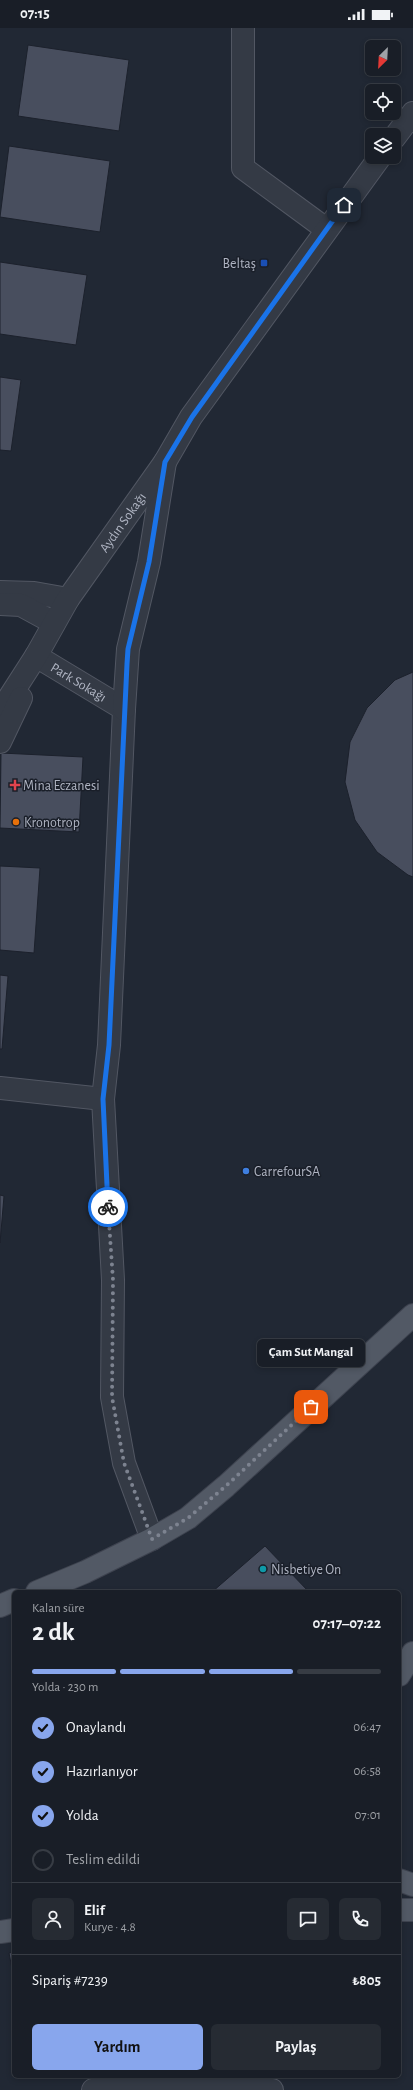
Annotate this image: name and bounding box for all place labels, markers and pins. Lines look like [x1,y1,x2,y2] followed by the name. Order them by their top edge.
[327,188,361,222] pin
[223,257,256,271] place label: Beltaş
[259,258,269,268] marker: Beltaş
[23,779,100,793] place label: Mina Eczanesi
[10,780,20,790] marker: Mina Eczanesi
[24,816,80,830] place label: Kronotrop
[11,817,21,827] marker: Kronotrop
[254,1165,320,1179] place label: CarrefourSA
[241,1166,251,1176] marker: CarrefourSA
[257,1339,365,1367] callout: Çam Sut Mangal
[294,1390,328,1424] pin
[271,1563,341,1577] place label: Nisbetiye On
[258,1564,268,1574] marker: Nisbetiye On

